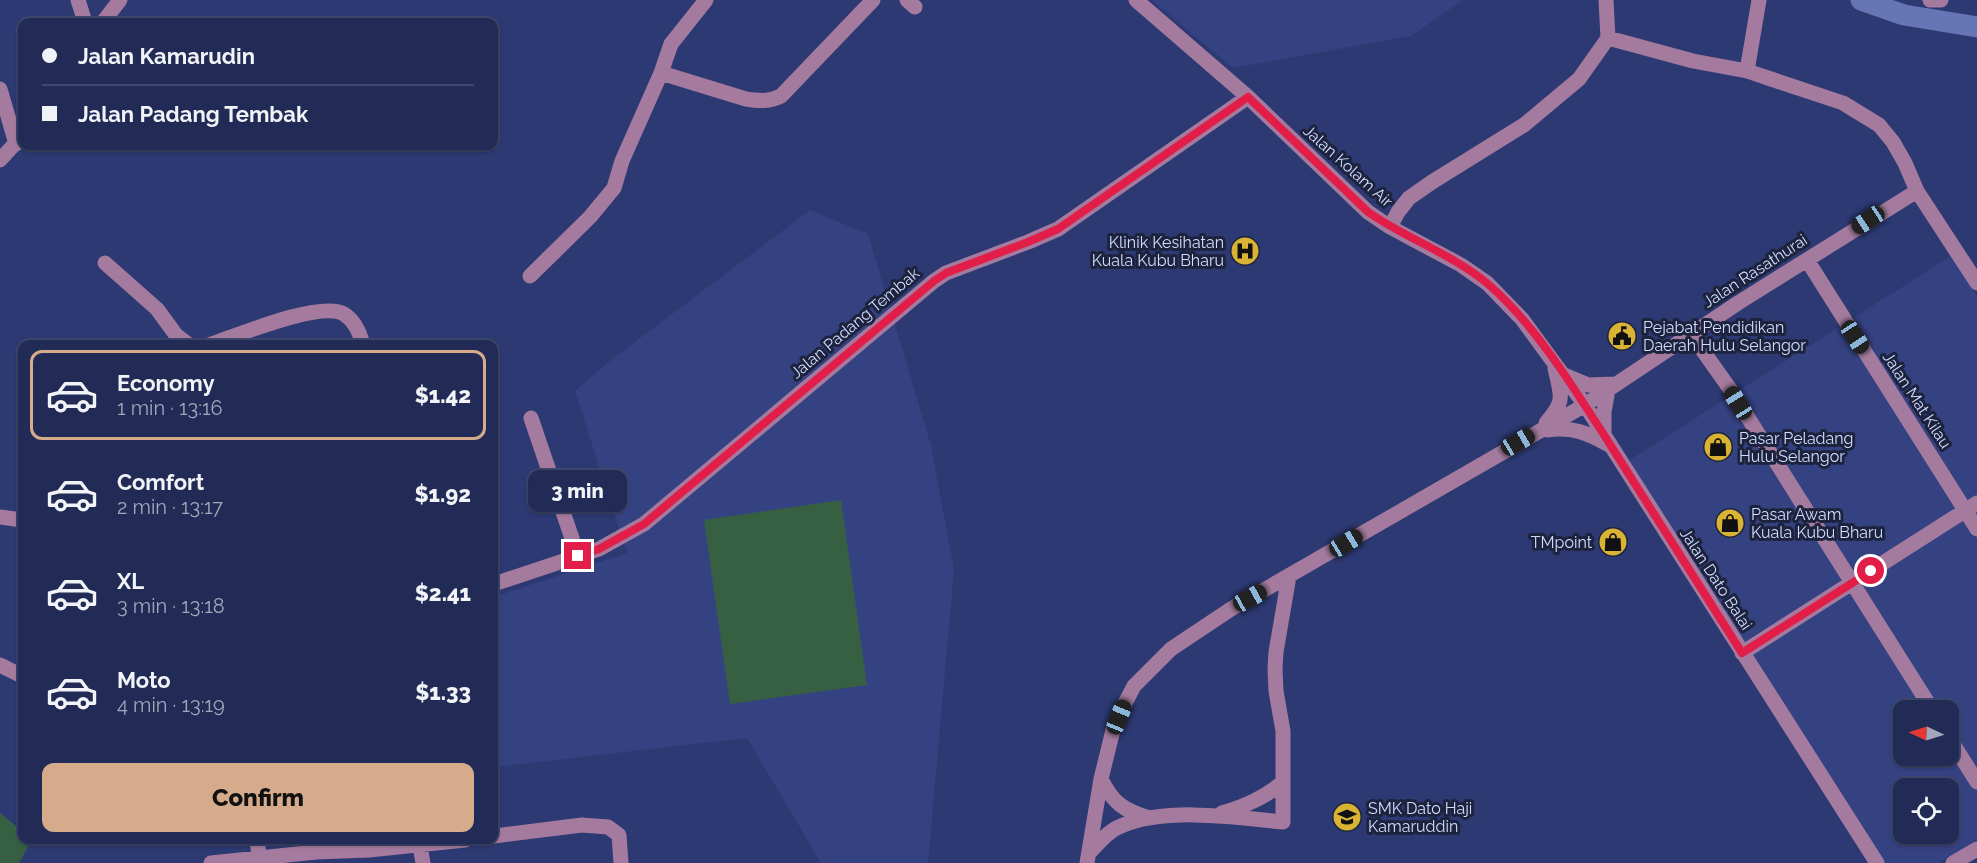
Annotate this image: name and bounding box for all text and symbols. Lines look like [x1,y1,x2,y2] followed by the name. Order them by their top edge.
[78,43,255,69] text: Jalan Kamarudin
[78,101,308,127] text: Jalan Padang Tembak
[1300,121,1397,211] street label: Jalan Kolam Air
[1848,203,1888,237] car
[1699,230,1811,312] street label: Jalan Rasathurai
[1092,233,1224,270] place label: Klinik Kesihatan Kuala Kubu Bharu
[1229,235,1261,267] hospital icon: Klinik Kesihatan Kuala Kubu Bharu
[787,263,924,382] street label: Jalan Padang Tembak
[1838,317,1872,357] car
[1643,318,1806,355] place label: Pejabat Pendidikan Daerah Hulu Selangor
[1606,320,1638,352] public building icon: Pejabat Pendidikan Daerah Hulu Selangor
[1879,348,1955,452] street label: Jalan Mat Kilau
[45,368,99,422] icon: car
[117,370,215,396] text: Economy
[415,382,471,408] text: $1.42
[1721,383,1755,423] car
[117,396,223,420] text: 1 min · 13:16
[1498,425,1538,459] car
[1739,429,1854,466] place label: Pasar Peladang Hulu Selangor
[1702,431,1734,463] shop icon: Pasar Peladang Hulu Selangor
[45,467,99,521] icon: car
[117,469,204,495] text: Comfort
[528,469,628,511] callout: 3 min
[551,479,604,503] text: 3 min
[415,481,471,507] text: $1.92
[117,495,223,519] text: 2 min · 13:17
[1751,505,1883,542] place label: Pasar Awam Kuala Kubu Bharu
[1714,507,1746,539] shop icon: Pasar Awam Kuala Kubu Bharu
[1676,525,1756,633] street label: Jalan Dato Balai
[1326,526,1366,560] car
[1597,526,1629,558] shop icon: TMpoint
[1531,533,1593,552] place label: TMpoint
[564,542,591,569] route end
[1857,557,1884,584] route start
[45,566,99,620] icon: car
[117,568,144,594] text: XL
[415,580,471,606] text: $2.41
[1230,581,1270,615] car
[117,594,225,618] text: 3 min · 13:18
[45,665,99,719] icon: car
[117,667,171,693] text: Moto
[415,679,471,705] text: $1.33
[117,693,225,717] text: 4 min · 13:19
[1104,697,1134,737] car
[1893,700,1959,766] north arrow
[1893,700,1959,844] map controls
[42,763,474,832] button: Confirm
[1893,778,1959,844] button: locate
[1368,799,1472,836] place label: SMK Dato Haji Kamaruddin
[1331,801,1363,833] school or university icon: SMK Dato Haji Kamaruddin

